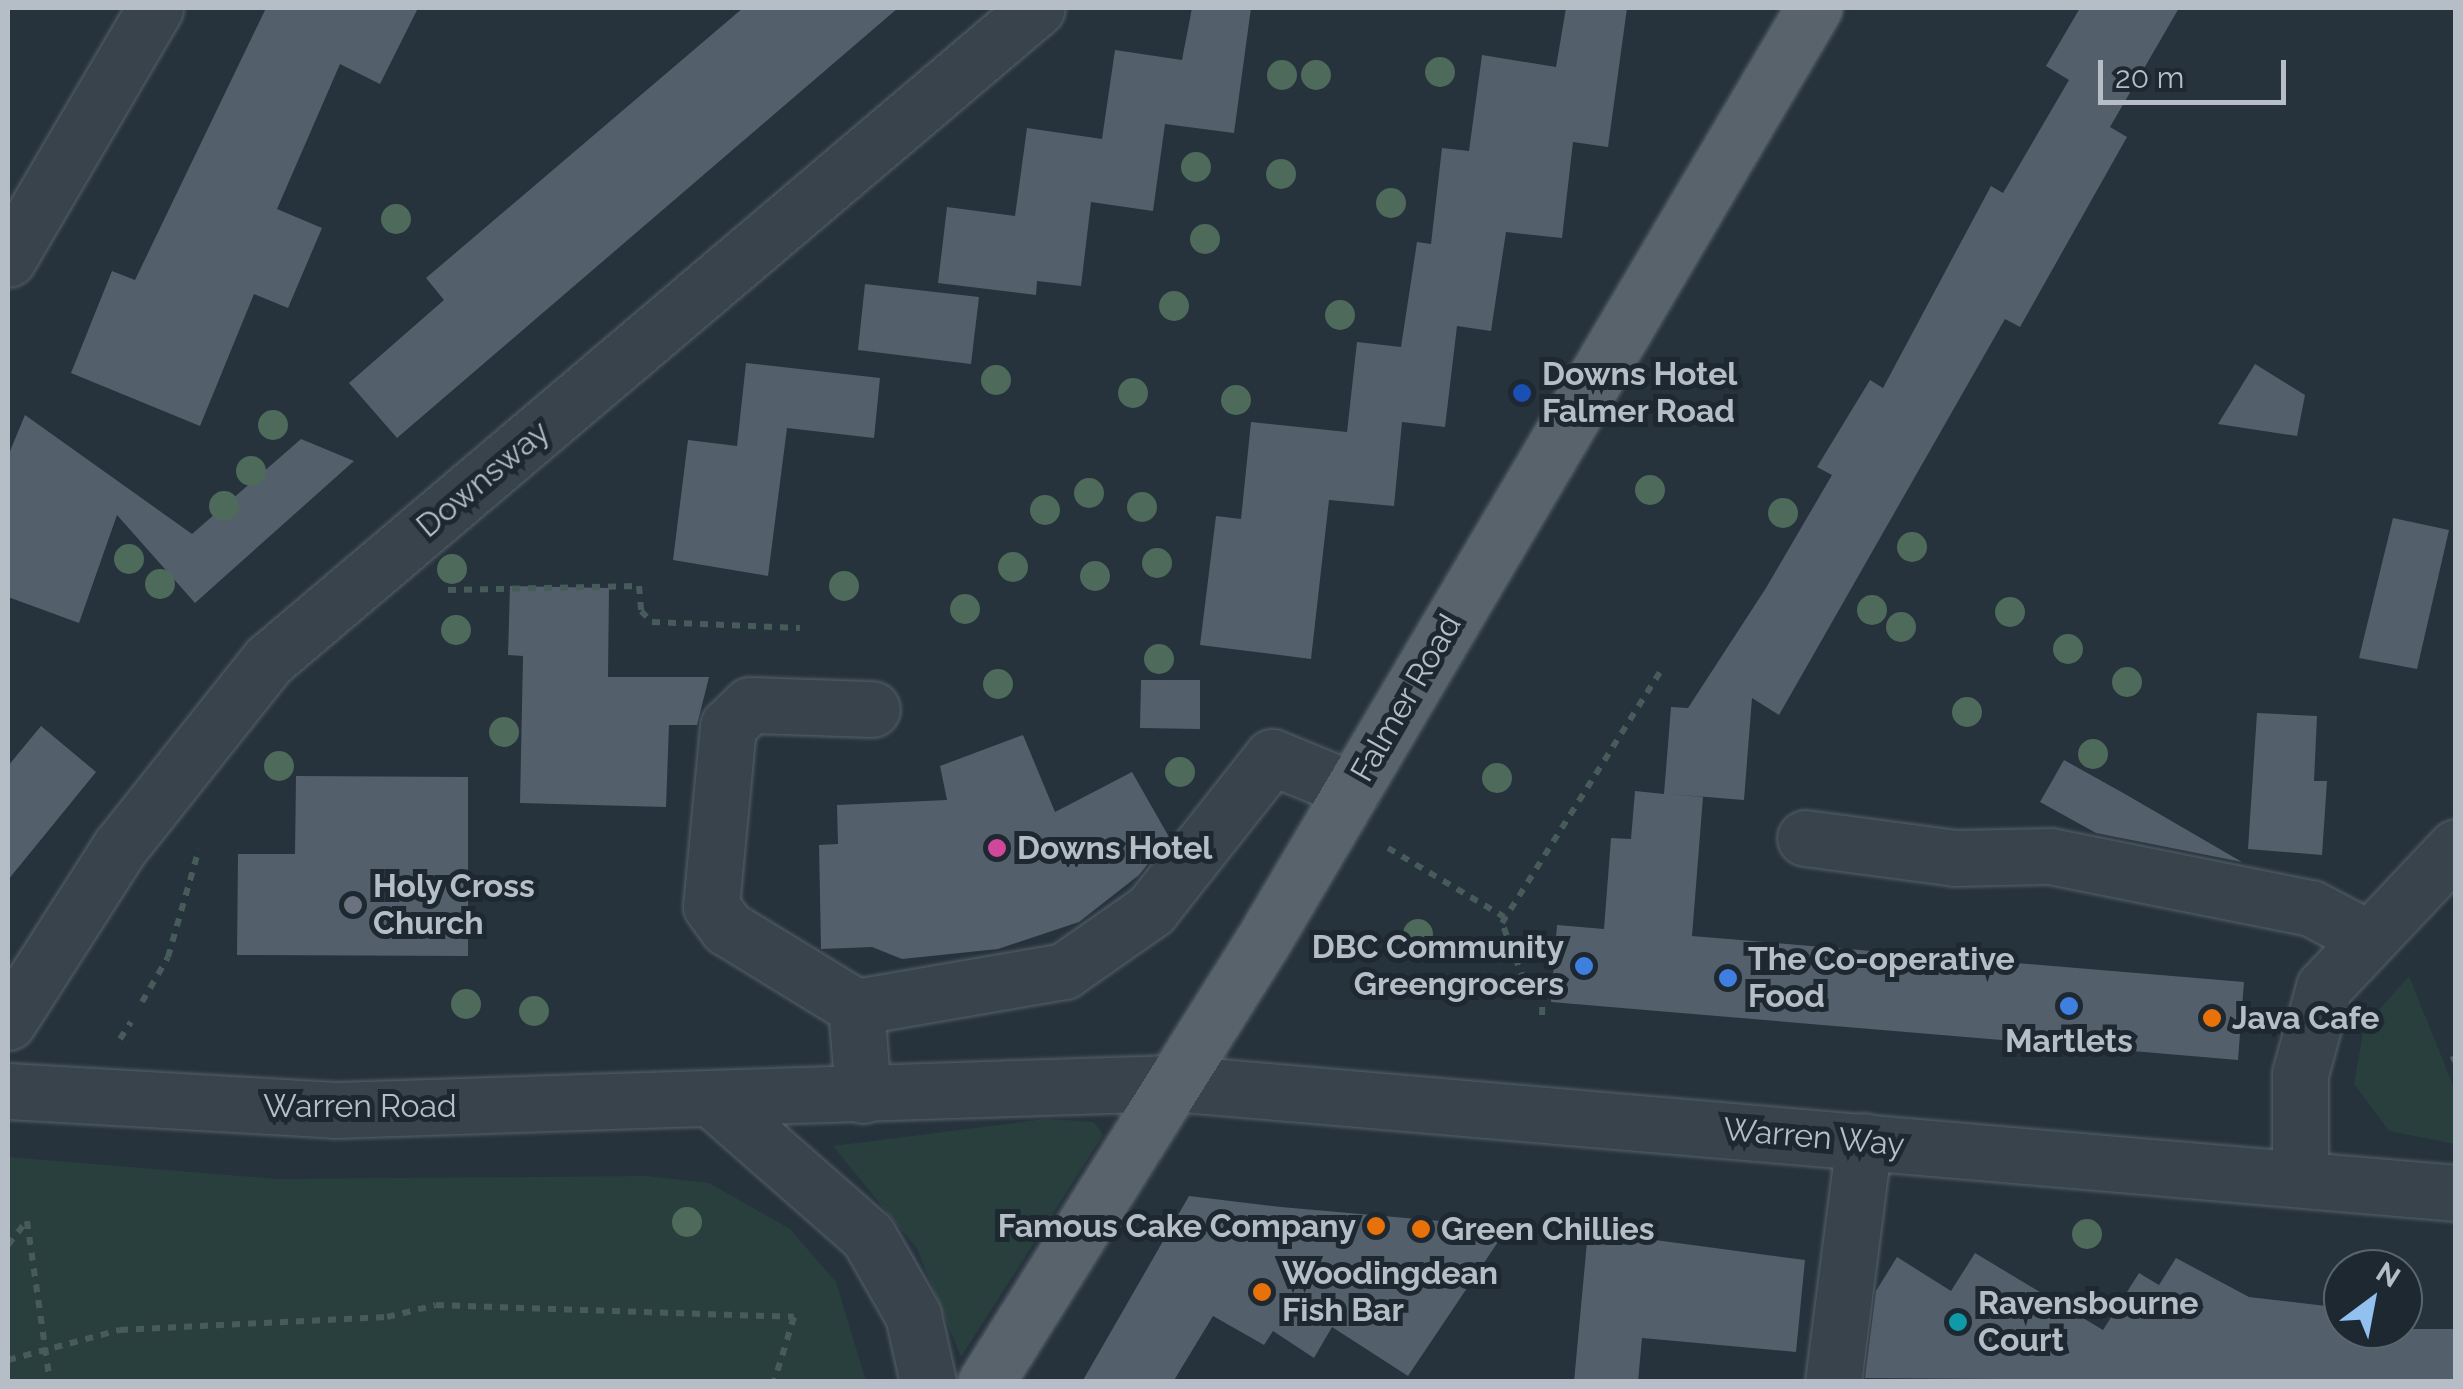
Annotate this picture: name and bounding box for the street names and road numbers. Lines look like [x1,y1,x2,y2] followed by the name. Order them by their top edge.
[409,413,557,545] street label: Downsway
[1343,607,1469,789] street label: Falmer Road
[263,1087,457,1125] street label: Warren Road
[1721,1110,1907,1164] street label: Warren Way

